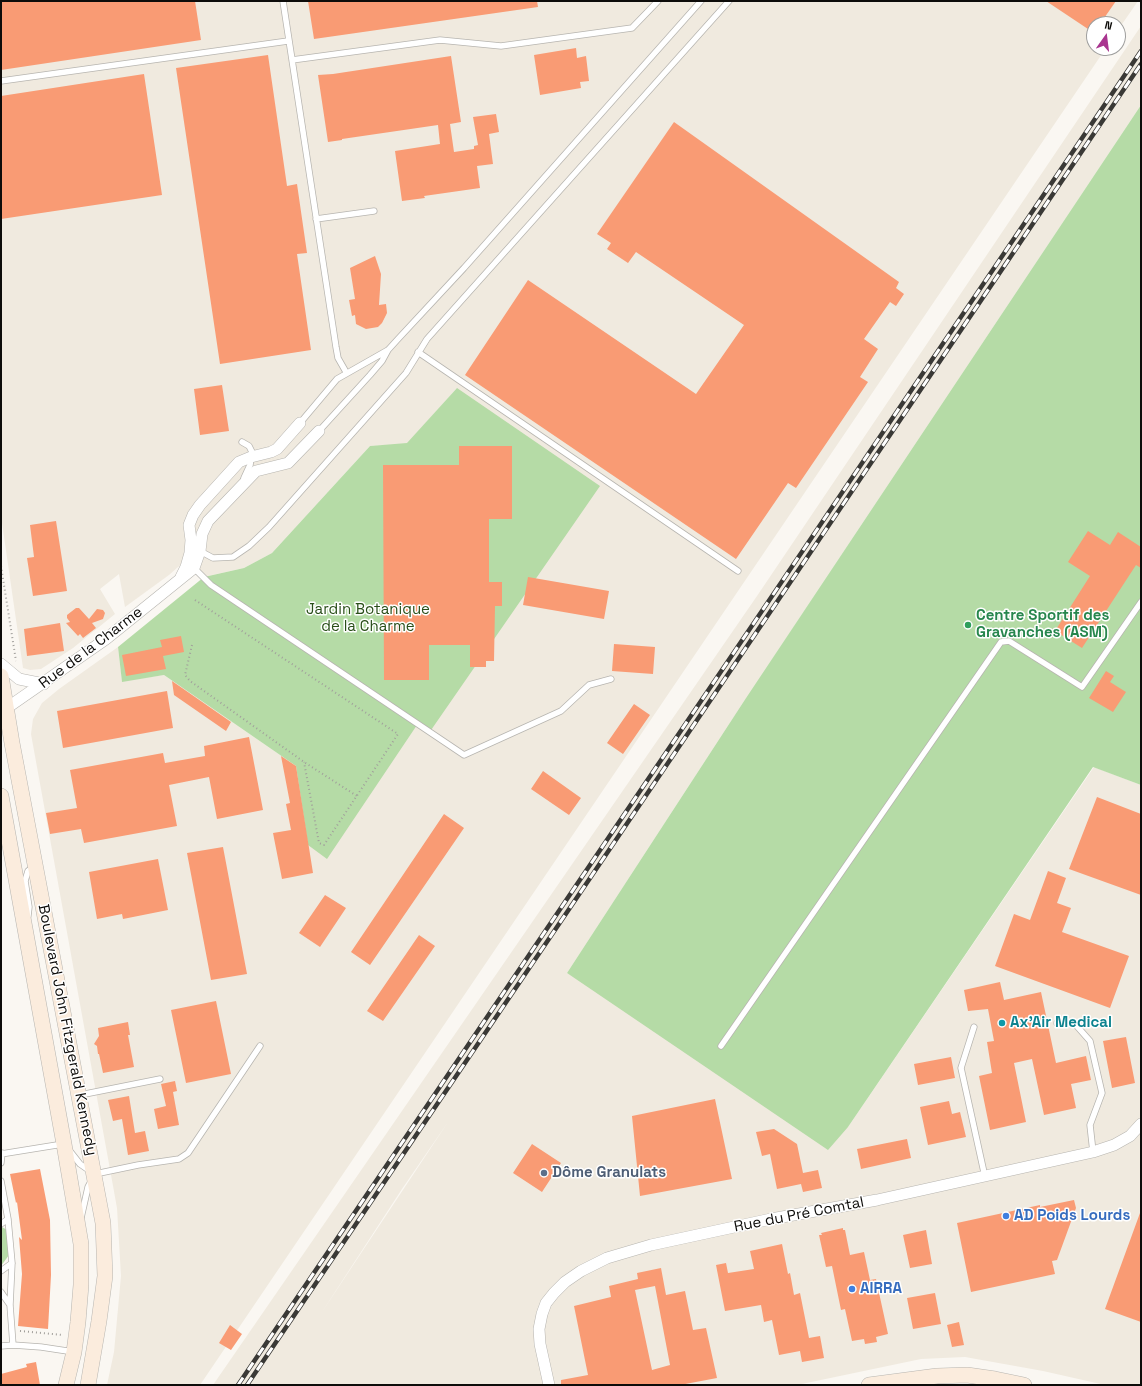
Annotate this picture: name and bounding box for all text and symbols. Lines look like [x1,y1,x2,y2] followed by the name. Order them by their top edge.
[1086,16,1126,56] north arrow
[1103,18,1114,33] text: N
[306,601,430,636] park label: Jardin Botanique de la Charme
[36,603,146,693] street label: Rue de la Charme
[976,607,1109,642] place label: Centre Sportif des Gravanches (ASM)
[963,620,973,630] marker: Centre Sportif des Gravanches (ASM)
[34,903,100,1157] street label: Boulevard John Fitzgerald Kennedy
[1010,1014,1112,1032] place label: Ax'Air Medical
[997,1018,1007,1028] marker: Ax'Air Medical
[552,1164,666,1182] place label: Dôme Granulats
[539,1168,549,1178] marker: Dôme Granulats
[733,1194,865,1236] street label: Rue du Pré Comtal
[1014,1207,1130,1225] place label: AD Poids Lourds
[1001,1211,1011,1221] marker: AD Poids Lourds
[860,1280,902,1298] place label: AIRRA
[847,1284,857,1294] marker: AIRRA

